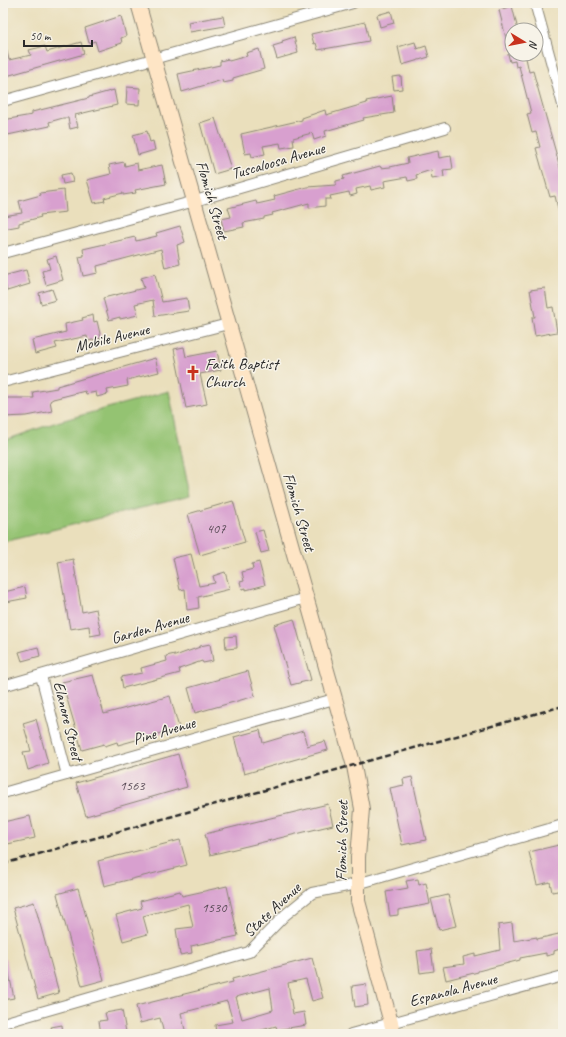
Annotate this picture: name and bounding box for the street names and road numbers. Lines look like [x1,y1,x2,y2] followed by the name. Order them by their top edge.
[229,138,329,184] street label: Tuscaloosa Avenue
[191,159,233,243] street label: Flomich Street
[73,319,153,357] street label: Mobile Avenue
[278,471,320,555] street label: Flomich Street
[109,607,193,649] street label: Garden Avenue
[49,679,88,765] street label: Elanore Street
[131,712,199,749] street label: Pine Avenue
[331,799,353,881] street label: Flomich Street
[239,877,306,942] street label: State Avenue
[407,968,501,1011] street label: Espanola Avenue

